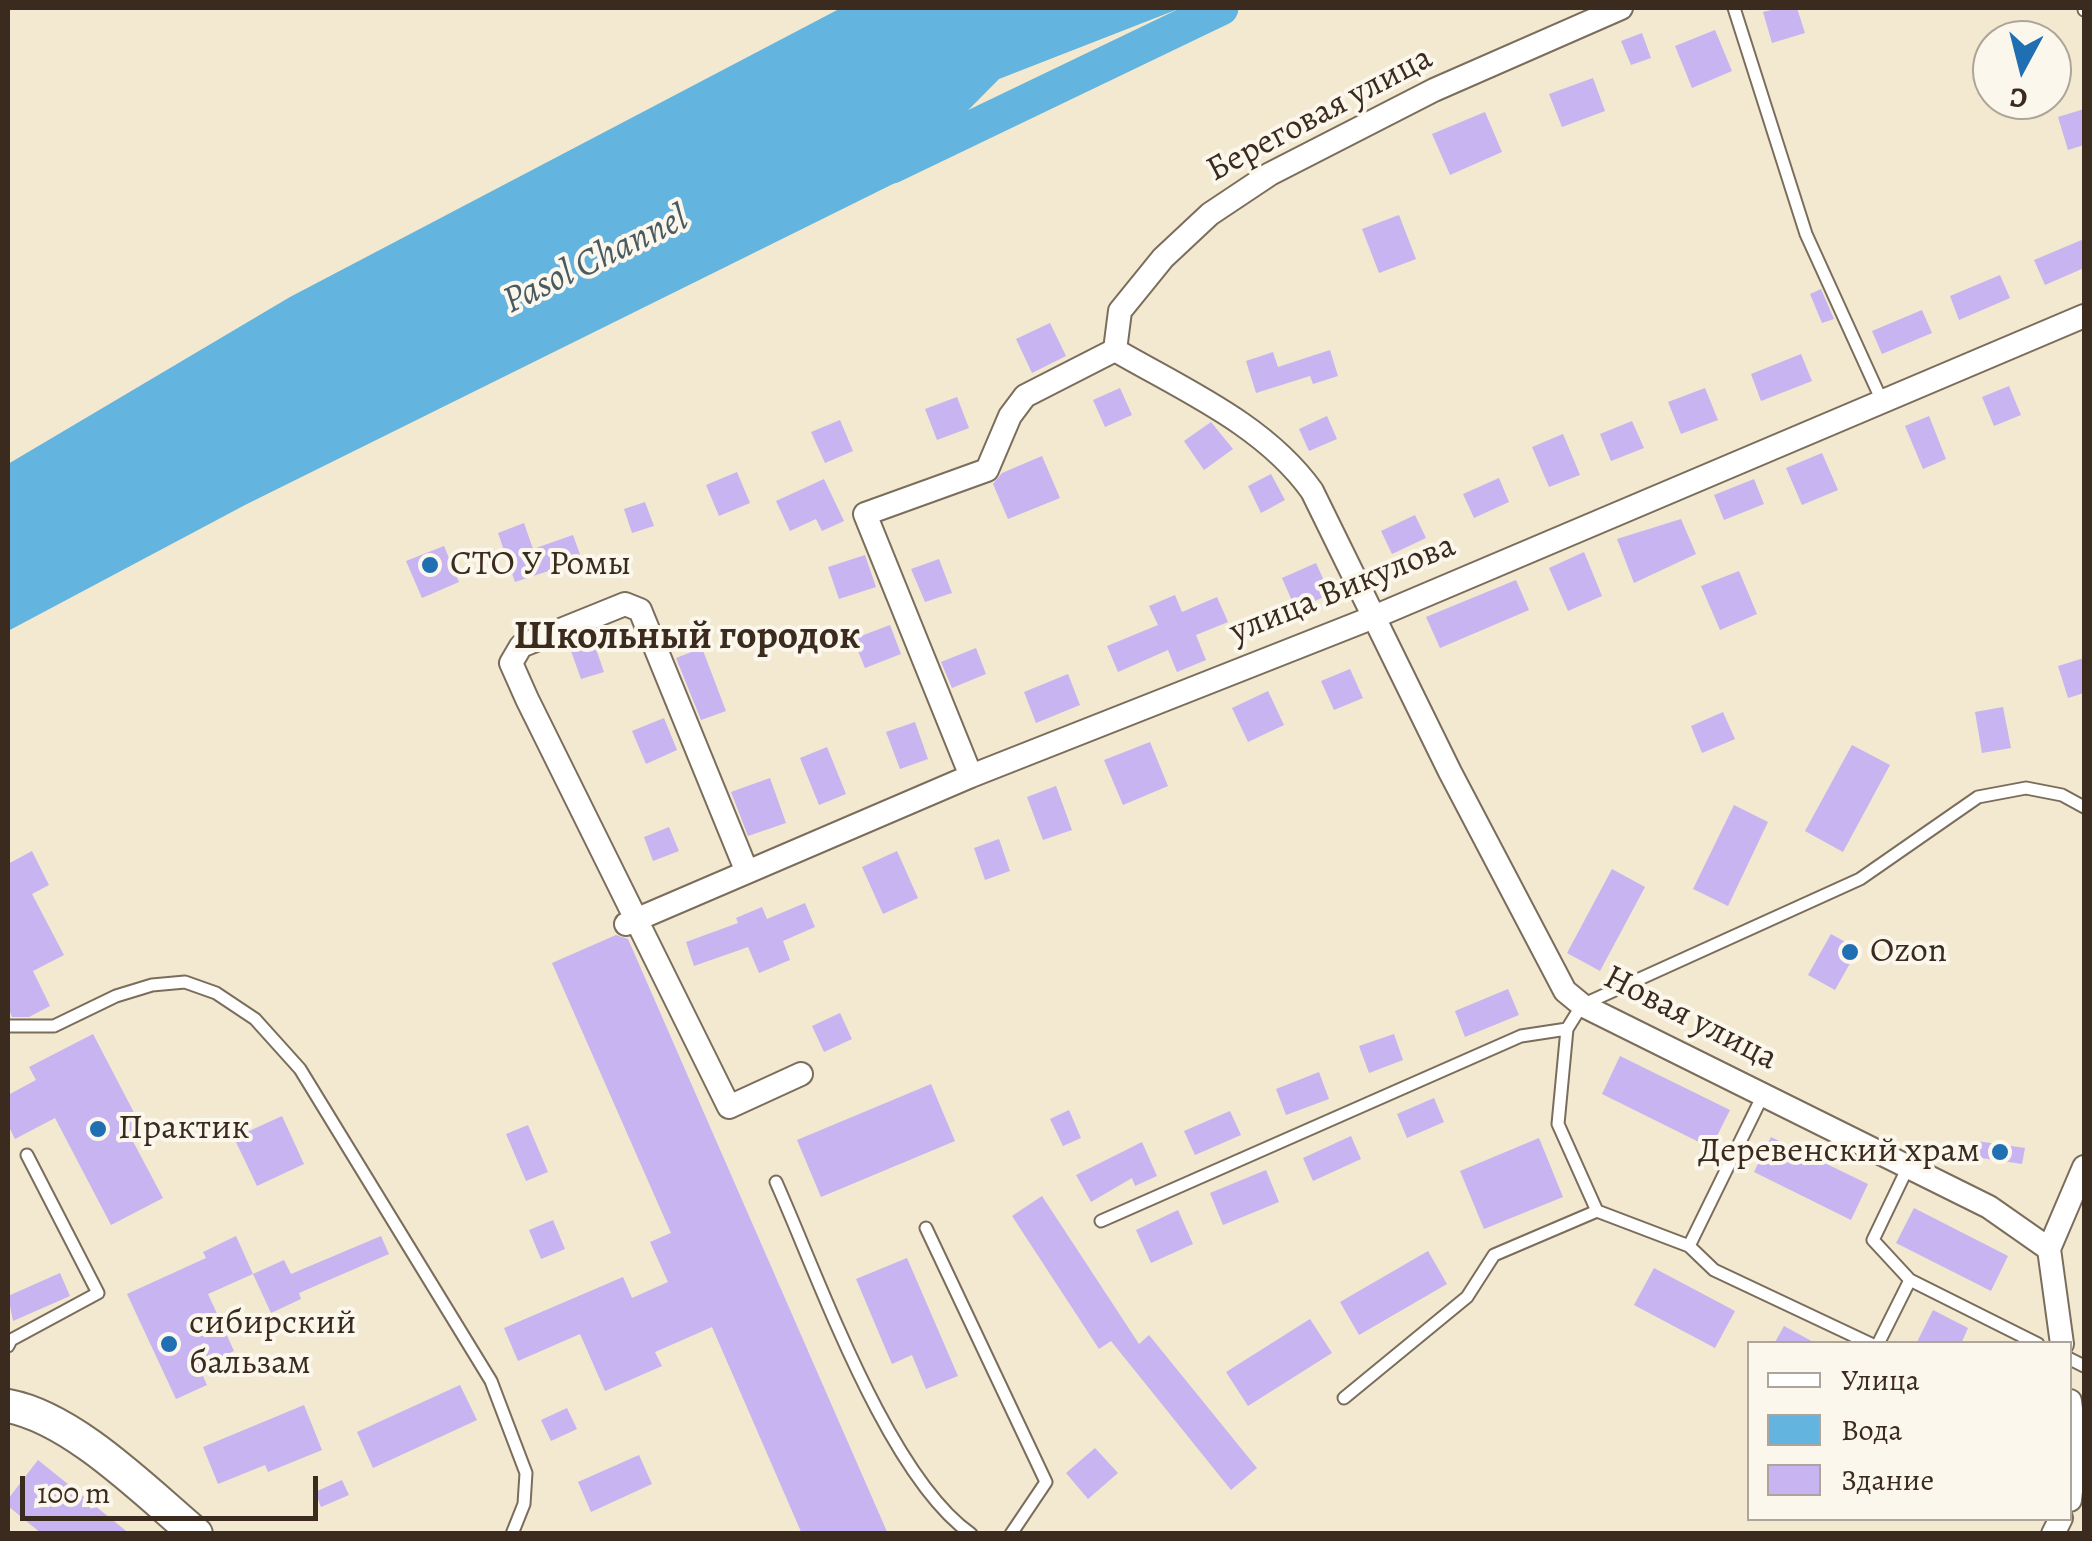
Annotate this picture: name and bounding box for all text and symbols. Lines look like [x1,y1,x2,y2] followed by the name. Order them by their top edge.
[1972,20,2072,120] north arrow
[1200,38,1440,192] street label: Береговая улица
[2008,78,2029,118] text: С
[496,197,696,325] water label: Pasol Channel
[1224,526,1462,654] street label: улица Викулова
[450,544,631,586] place label: СТО У Ромы
[419,554,441,576] marker: СТО У Ромы
[514,614,860,662] district label: Школьный городок
[1870,931,1947,973] place label: Ozon
[1839,941,1861,963] marker: Ozon
[1596,957,1784,1081] street label: Новая улица
[118,1108,250,1150] place label: Практик
[87,1118,109,1140] marker: Практик
[1698,1131,1980,1173] place label: Деревенский храм
[1989,1141,2011,1163] marker: Деревенский храм
[189,1303,356,1385] place label: сибирский бальзам
[158,1333,180,1355] marker: сибирский бальзам
[1747,1341,2072,1521] legend
[1841,1360,1920,1400] text: Улица
[1841,1410,1902,1450] text: Вода
[25,1456,322,1518] scale bar
[1841,1460,1934,1500] text: Здание
[37,1473,110,1513] text: 100 m

